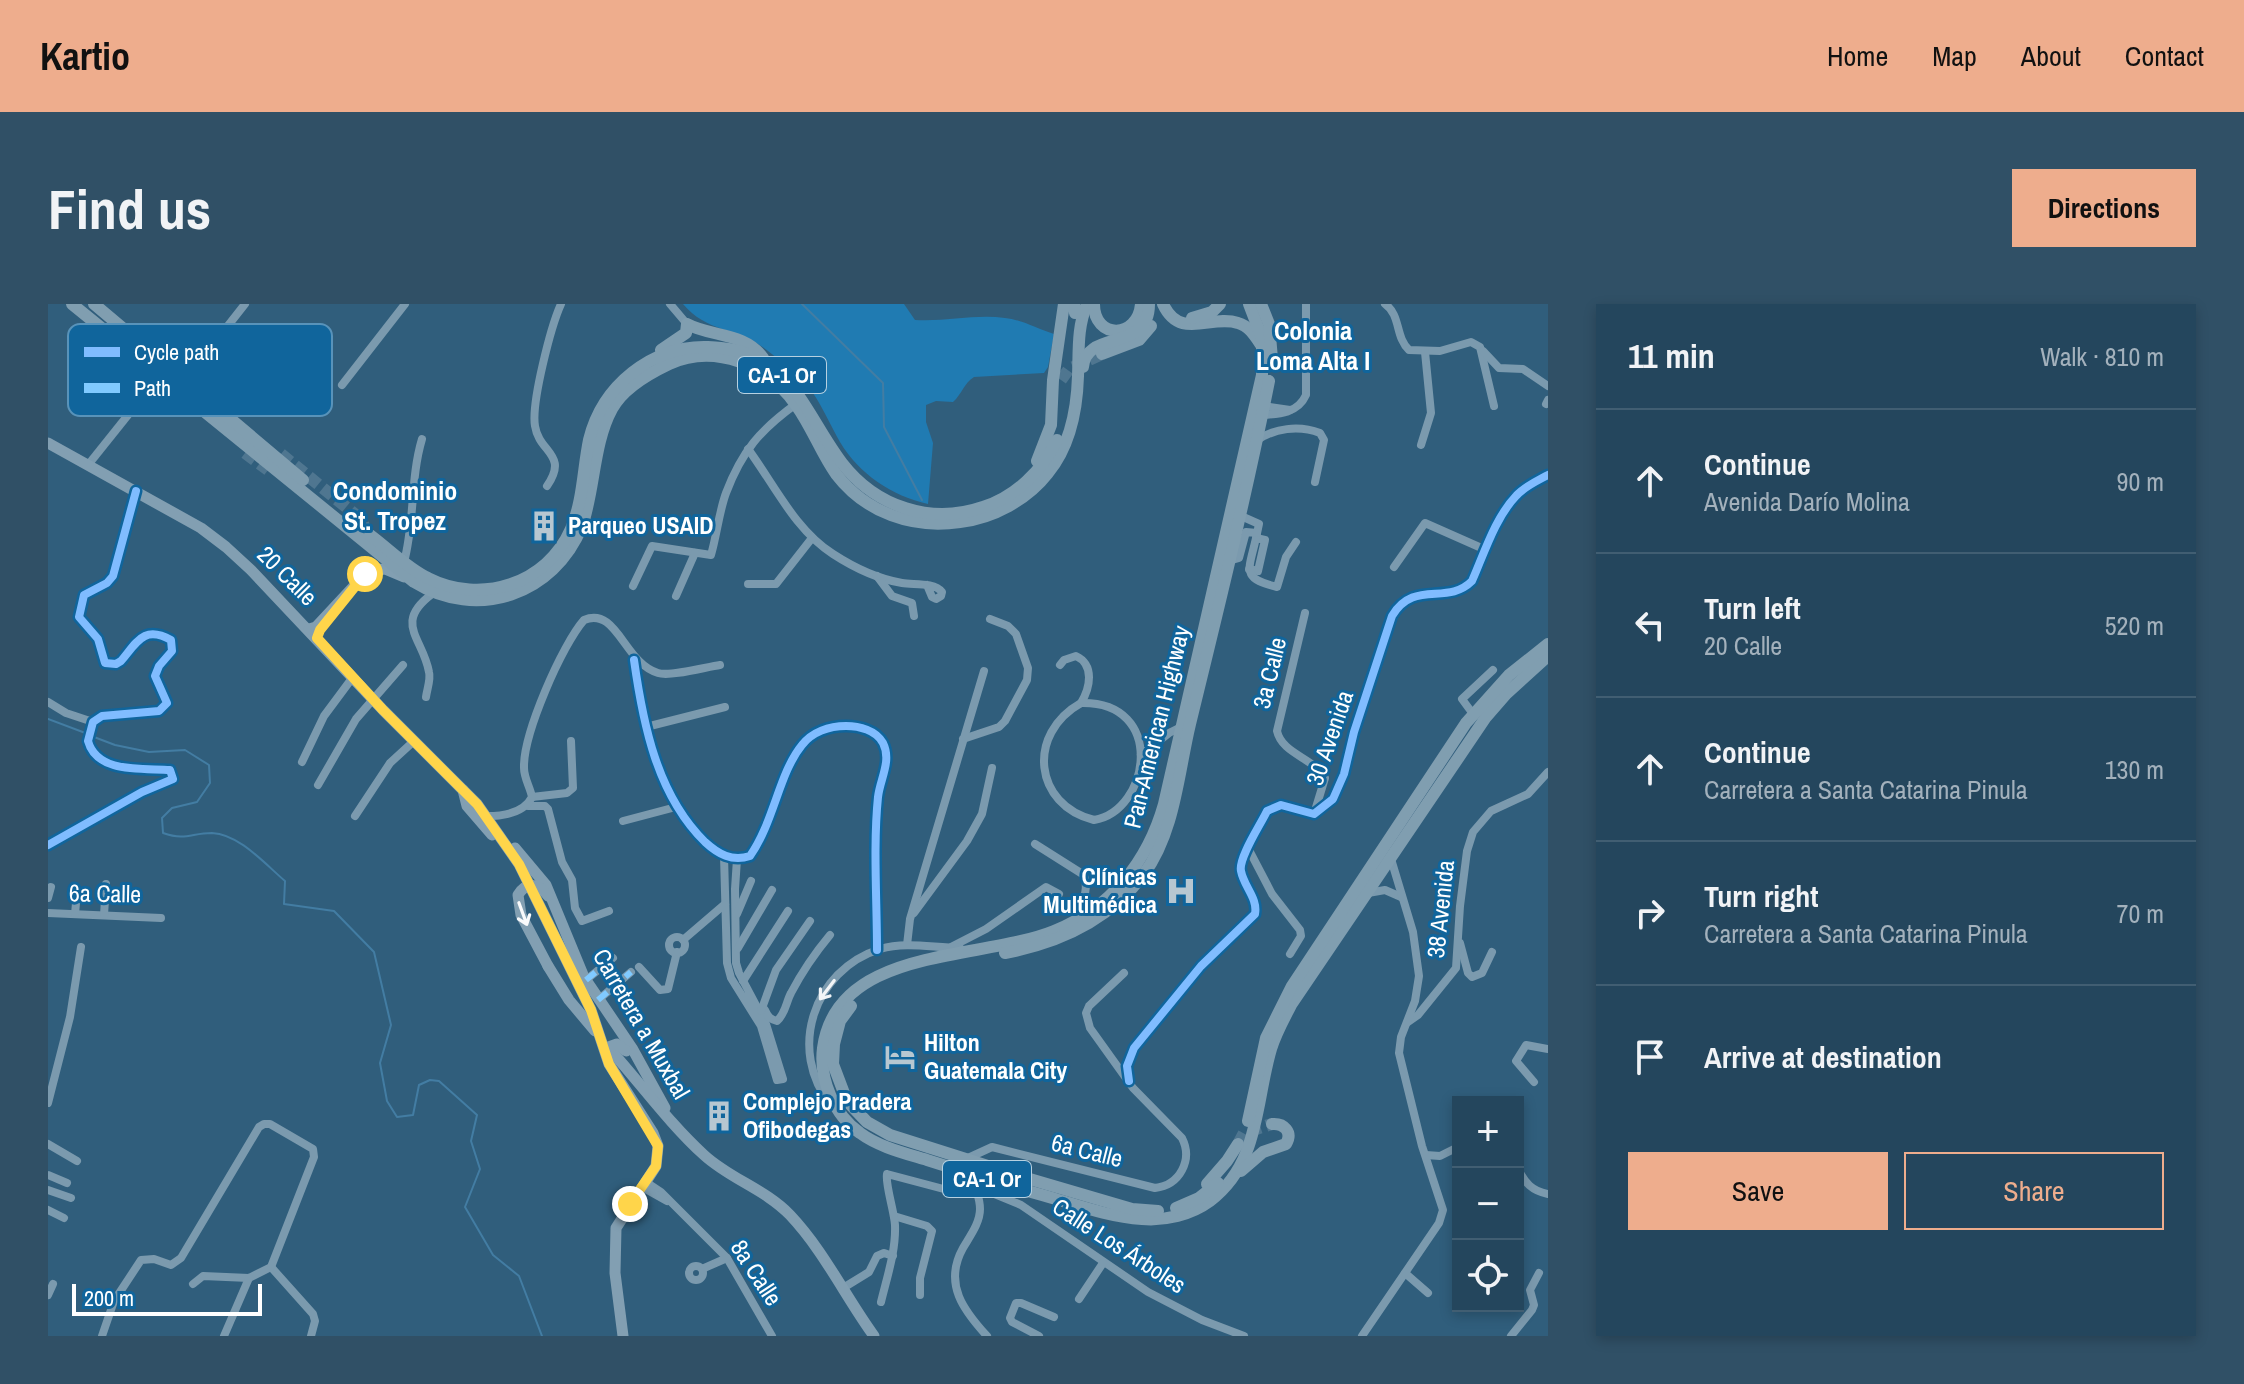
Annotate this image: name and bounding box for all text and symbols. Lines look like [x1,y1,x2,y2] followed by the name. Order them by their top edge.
[40,31,130,82] text: Kartio
[1827,37,1888,75] text: Home
[1932,37,1977,75] text: Map
[2021,37,2081,75] text: About
[2125,37,2204,75] text: Contact
[2012,169,2196,247] button: Directions
[48,171,211,246] text: Find us
[1256,313,1370,378] district label: Colonia Loma Alta I
[68,324,332,416] legend
[1628,333,1715,379] text: 11 min
[134,337,219,367] text: Cycle path
[2040,339,2164,374] text: Walk · 810 m
[738,357,826,393] road number: CA-1 Or
[134,373,171,403] text: Path
[1704,444,1811,484] text: Continue
[1628,459,1672,503] icon: ahead
[2117,464,2164,499] text: 90 m
[333,473,457,538] district label: Condominio St. Tropez
[1704,484,1910,519] text: Avenida Darío Molina
[527,509,561,543] building icon: Parqueo USAID
[568,509,713,541] place label: Parqueo USAID
[251,538,325,612] street label: 20 Calle
[347,556,383,592] route start
[1704,588,1801,628] text: Turn left
[1628,603,1672,647] icon: left
[2105,608,2164,643] text: 520 m
[1115,622,1197,831] street label: Pan-American Highway
[1704,628,1782,663] text: 20 Calle
[1245,634,1293,712] street label: 3a Calle
[1298,686,1360,789] street label: 30 Avenida
[1704,732,1811,772] text: Continue
[1628,747,1672,791] icon: ahead
[2105,752,2164,787] text: 130 m
[1704,772,2028,807] text: Carretera a Santa Catarina Pinula
[1419,858,1461,959] street label: 38 Avenida
[1043,860,1157,920] place label: Clínicas Multimédica
[1164,874,1198,908] hospital icon: Clínicas Multimédica
[69,876,141,910] street label: 6a Calle
[1704,876,1818,916] text: Turn right
[1628,891,1672,935] icon: right
[2117,896,2164,931] text: 70 m
[517,901,531,926] one-way arrow
[1704,916,2028,951] text: Carretera a Santa Catarina Pinula
[586,943,698,1104] street label: Carretera a Muxbal
[819,978,836,1000] one-way arrow
[924,1026,1067,1086] place label: Hilton Guatemala City
[1628,1035,1672,1079] icon: arrive
[1704,1037,1942,1077] text: Arrive at destination
[883,1040,917,1074] hotel icon: Hilton Guatemala City
[743,1085,911,1145] place label: Complejo Pradera Ofibodegas
[1452,1096,1524,1312] map controls
[1452,1096,1524,1168] button: +
[702,1099,736,1133] building icon: Complejo Pradera Ofibodegas
[1048,1126,1126,1174] street label: 6a Calle
[1628,1152,1888,1230] button: Save
[1904,1152,2164,1230] button: Share
[943,1161,1031,1197] road number: CA-1 Or
[1452,1168,1524,1240] button: −
[612,1186,648,1222] route end
[1047,1190,1192,1300] street label: Calle Los Árboles
[724,1233,790,1311] street label: 8a Calle
[1452,1240,1524,1312] button: locate
[72,1280,262,1316] scale bar
[84,1283,134,1313] text: 200 m

